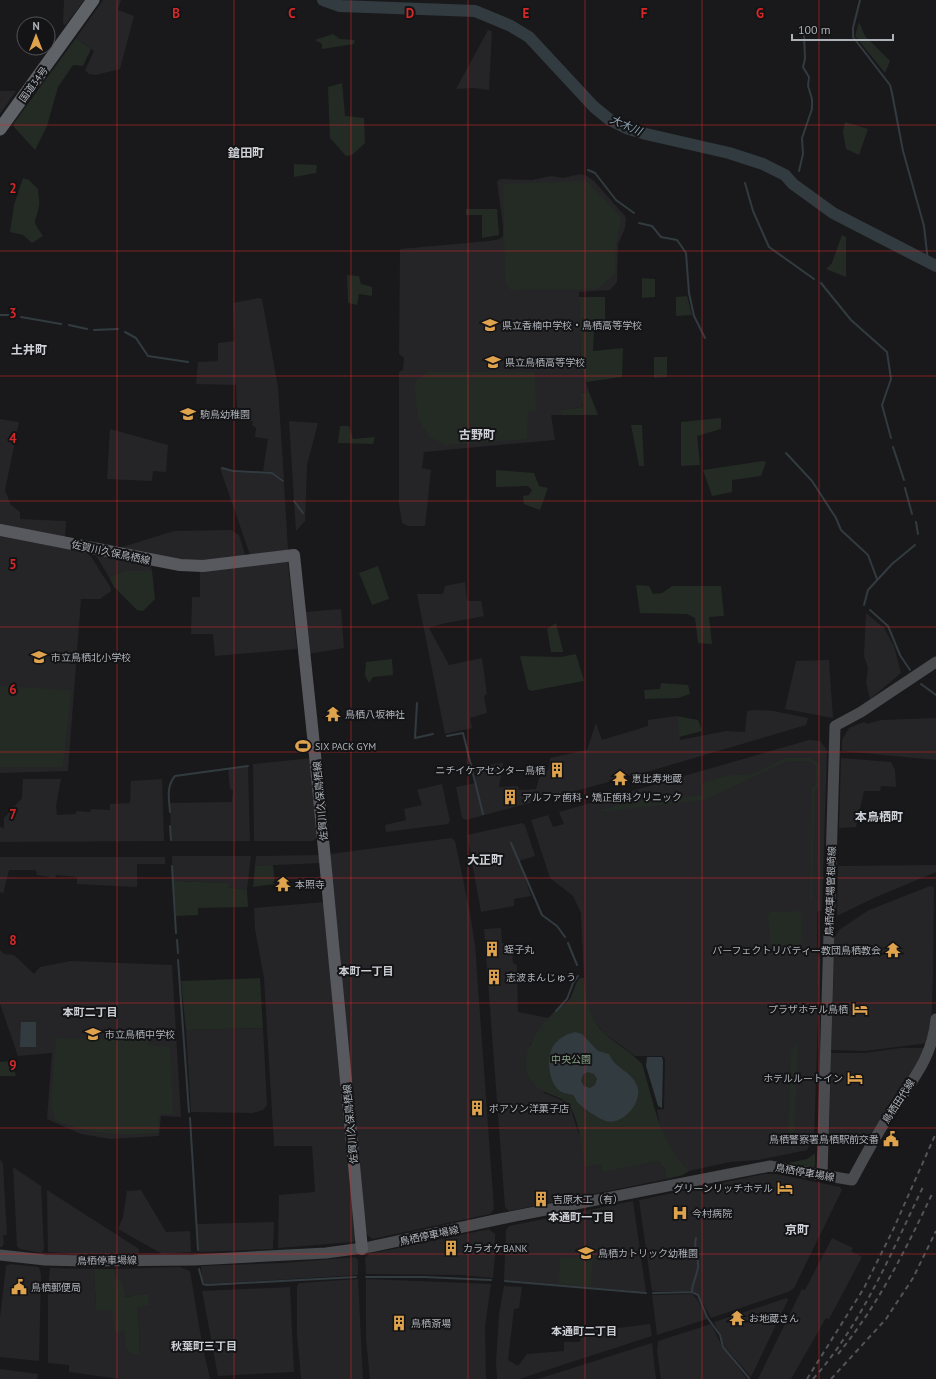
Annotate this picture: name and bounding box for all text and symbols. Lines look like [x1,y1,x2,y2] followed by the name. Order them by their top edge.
[172,5,180,22] text: B
[288,5,296,22] text: C
[406,5,414,22] text: D
[523,5,530,22] text: E
[641,5,648,22] text: F
[756,5,764,22] text: G
[16,16,56,56] north arrow
[792,16,893,42] scale bar
[32,19,40,33] text: N
[798,22,831,37] text: 100 m
[16,64,51,105] street label: 国道34号
[608,112,645,139] water label: 大木川
[227,145,264,160] district label: 鎗田町
[9,180,17,197] text: 2
[9,305,17,322] text: 3
[481,316,499,334] school or university icon: 県立香楠中学校・鳥栖高等学校
[502,319,642,332] place label: 県立香楠中学校・鳥栖高等学校
[11,342,47,357] district label: 土井町
[484,353,502,371] school or university icon: 県立鳥栖高等学校
[505,356,585,369] place label: 県立鳥栖高等学校
[179,405,197,423] school or university icon: 駒鳥幼稚園
[200,408,250,421] place label: 駒鳥幼稚園
[459,427,495,442] district label: 古野町
[9,430,17,447] text: 4
[70,538,151,567] street label: 佐賀川久保鳥栖線
[9,556,17,573] text: 5
[30,648,48,666] school or university icon: 市立鳥栖北小学校
[51,651,131,664] place label: 市立鳥栖北小学校
[9,681,17,698] text: 6
[324,705,342,723] temple icon: 鳥栖八坂神社
[345,708,405,721] place label: 鳥栖八坂神社
[294,737,312,755] sports icon: SIX PACK GYM
[315,740,376,753] place label: SIX PACK GYM
[311,761,330,841] street label: 佐賀川久保鳥栖線
[548,761,566,779] building icon: ニチイケアセンター鳥栖
[435,764,545,777] place label: ニチイケアセンター鳥栖
[611,769,629,787] temple icon: 恵比寿地蔵
[632,772,682,785] place label: 恵比寿地蔵
[501,788,519,806] building icon: アルファ歯科・矯正歯科クリニック
[522,791,682,804] place label: アルファ歯科・矯正歯科クリニック
[9,806,17,823] text: 7
[855,809,903,824] district label: 本鳥栖町
[822,846,839,936] street label: 鳥栖停車場曽根崎線
[467,852,503,867] district label: 大正町
[274,875,292,893] temple icon: 本照寺
[295,878,325,891] place label: 本照寺
[9,932,17,949] text: 8
[483,940,501,958] building icon: 蛭子丸
[884,941,902,959] temple icon: パーフェクトリバティー教団鳥栖教会
[504,943,534,956] place label: 蛭子丸
[712,944,881,957] place label: パーフェクトリバティー教団鳥栖教会
[339,964,394,978] district label: 本町一丁目
[485,968,503,986] building icon: 志波まんじゅう
[506,971,576,984] place label: 志波まんじゅう
[851,1000,869,1018] hotel icon: プラザホテル鳥栖
[768,1003,848,1016] place label: プラザホテル鳥栖
[63,1005,118,1019] district label: 本町二丁目
[84,1025,102,1043] school or university icon: 市立鳥栖中学校
[105,1028,175,1041] place label: 市立鳥栖中学校
[551,1053,591,1066] park label: 中央公園
[9,1057,17,1074] text: 9
[846,1069,864,1087] hotel icon: ホテルルートイン
[763,1072,843,1085] place label: ホテルルートイン
[879,1077,917,1126] street label: 鳥栖田代線
[341,1084,360,1164] street label: 佐賀川久保鳥栖線
[468,1099,486,1117] building icon: ポアソン洋菓子店
[489,1102,569,1115] place label: ポアソン洋菓子店
[882,1130,900,1148] public building icon: 鳥栖警察署鳥栖駅前交番
[769,1133,879,1146] place label: 鳥栖警察署鳥栖駅前交番
[774,1161,836,1184] street label: 鳥栖停車場線
[776,1179,794,1197] hotel icon: グリーンリッチホテル
[674,1182,773,1195] place label: グリーンリッチホテル
[532,1190,550,1208] building icon: 吉原木工（有）
[553,1193,623,1206] place label: 吉原木工（有）
[671,1204,689,1222] hospital icon: 今村病院
[692,1207,732,1220] place label: 今村病院
[548,1210,614,1224] district label: 本通町一丁目
[785,1222,809,1237] district label: 京町
[398,1223,460,1248] street label: 鳥栖停車場線
[442,1239,460,1257] building icon: カラオケBANK
[463,1242,528,1255] place label: カラオケBANK
[577,1244,595,1262] school or university icon: 鳥栖カトリック幼稚園
[598,1247,698,1260] place label: 鳥栖カトリック幼稚園
[77,1253,137,1268] street label: 鳥栖停車場線
[10,1278,28,1296] public building icon: 鳥栖郵便局
[31,1281,81,1294] place label: 鳥栖郵便局
[728,1309,746,1327] temple icon: お地蔵さん
[749,1312,799,1325] place label: お地蔵さん
[390,1314,408,1332] building icon: 鳥栖斎場
[411,1317,451,1330] place label: 鳥栖斎場
[551,1324,617,1338] district label: 本通町二丁目
[171,1339,237,1353] district label: 秋葉町三丁目

